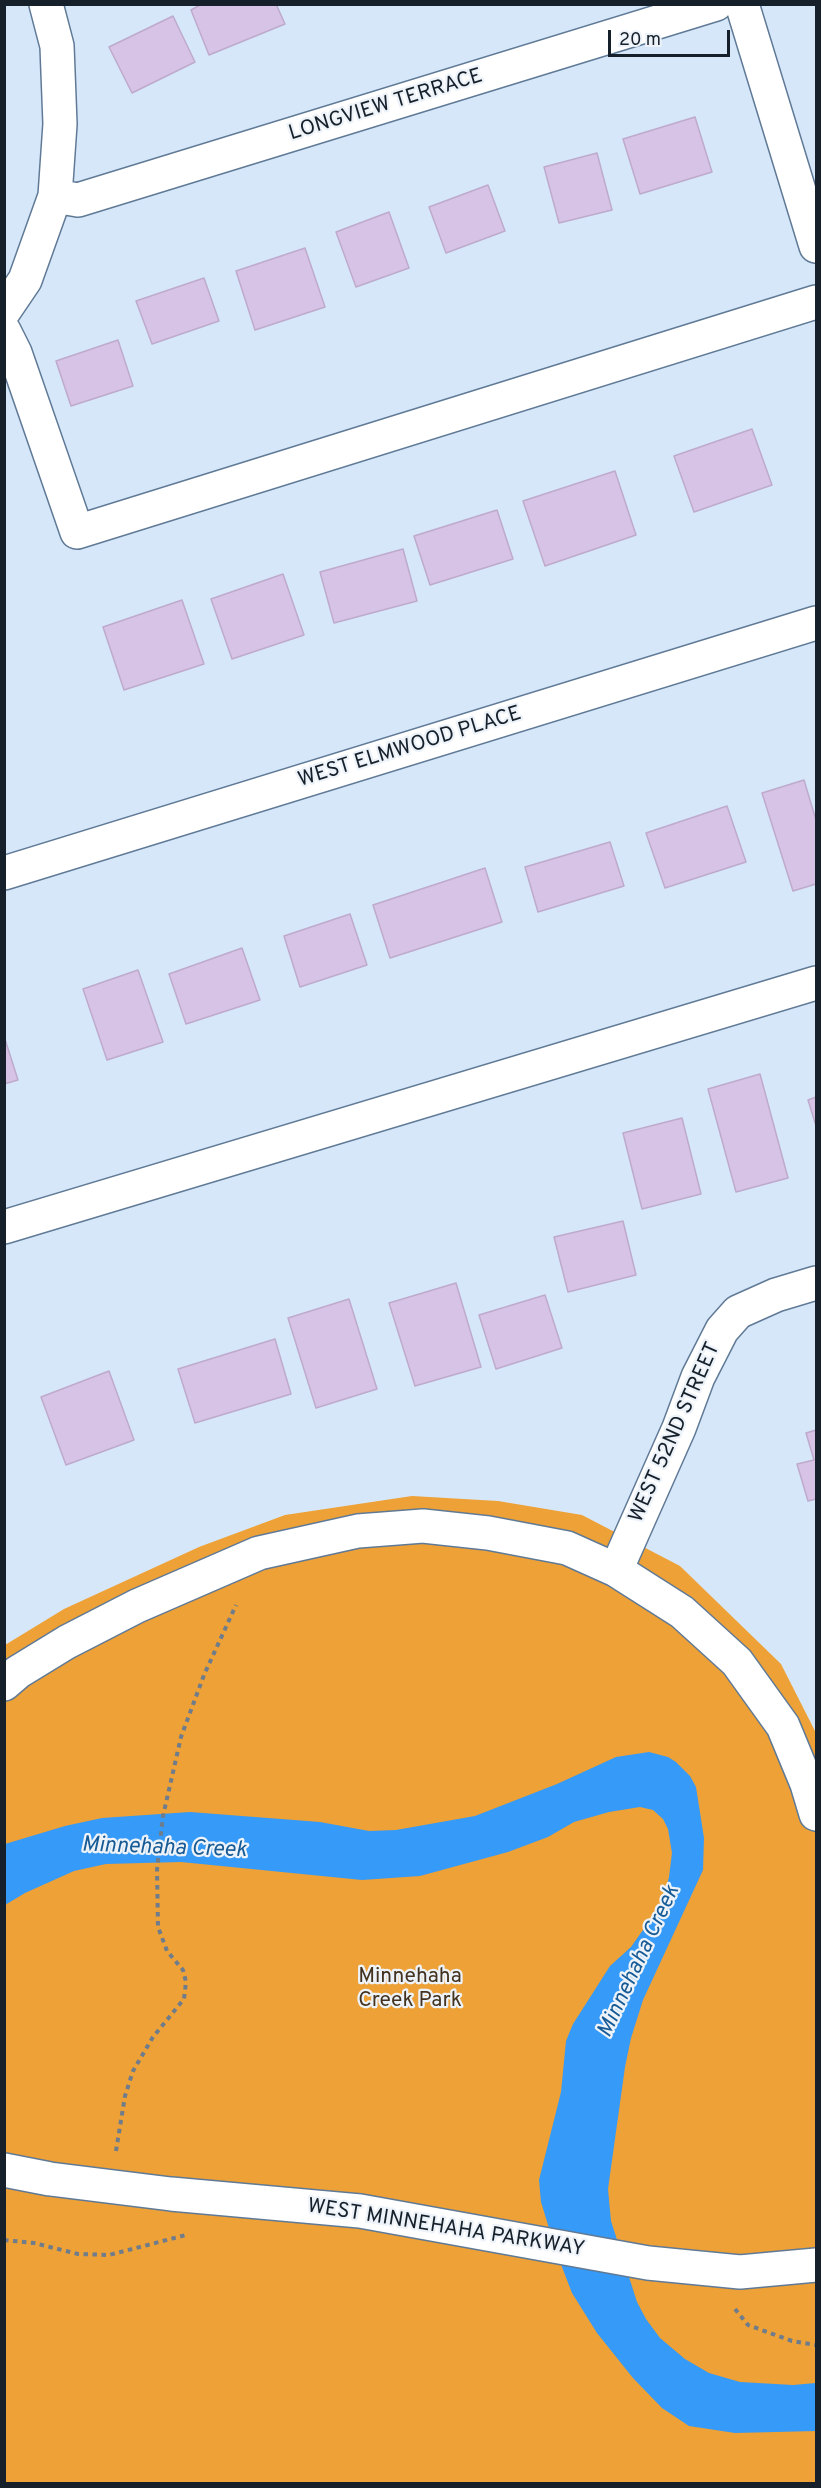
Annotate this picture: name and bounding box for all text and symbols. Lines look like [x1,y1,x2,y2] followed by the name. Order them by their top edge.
[611,18,732,56] scale bar
[619,29,661,52] text: 20 m
[286,65,486,147] street label: LONGVIEW TERRACE
[295,702,525,794] street label: WEST ELMWOOD PLACE
[625,1339,727,1527] street label: WEST 52ND STREET
[81,1833,247,1865] water label: Minnehaha Creek
[593,1882,687,2042] water label: Minnehaha Creek
[358,1965,462,2015] park label: Minnehaha Creek Park
[306,2195,586,2263] street label: WEST MINNEHAHA PARKWAY

